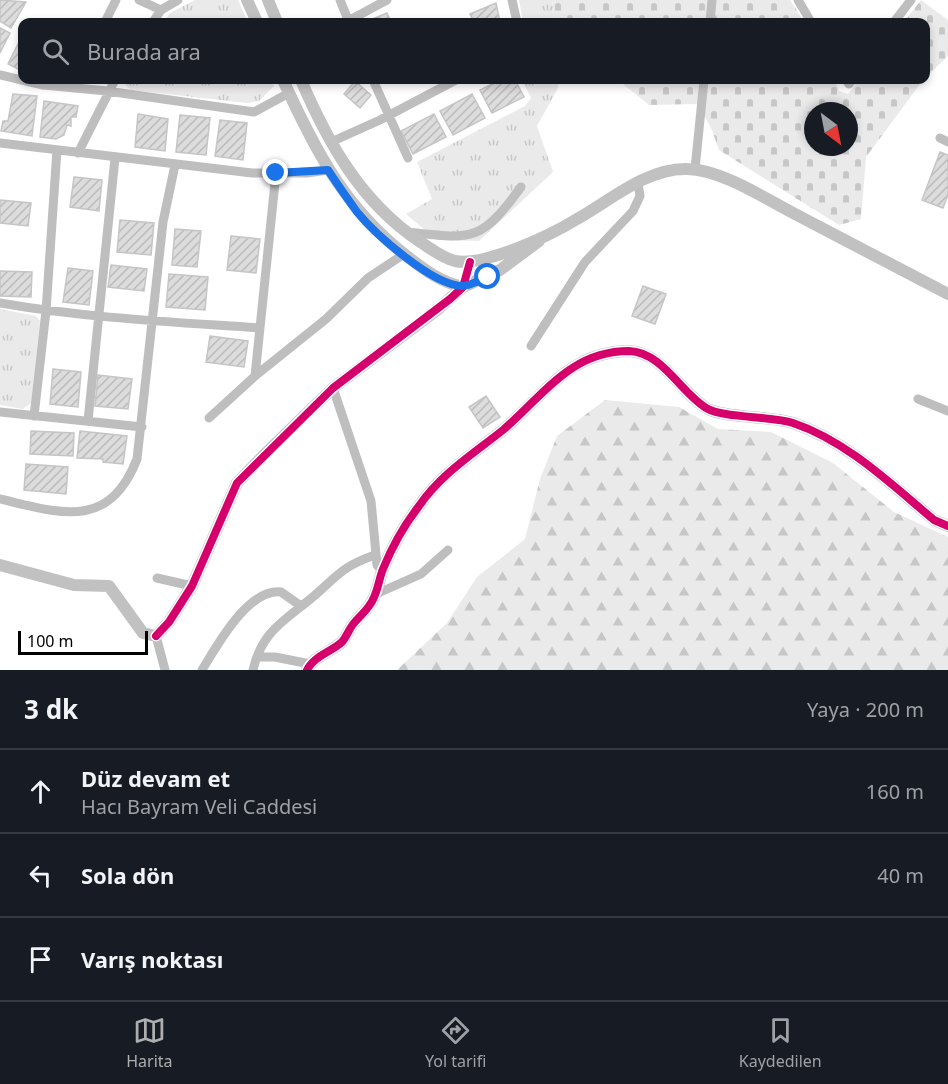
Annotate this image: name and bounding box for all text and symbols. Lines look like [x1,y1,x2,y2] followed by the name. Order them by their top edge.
[18,18,930,84] search box
[39,35,72,68] icon: search
[87,36,201,66] text: Burada ara
[804,102,858,156] north arrow
[262,159,288,185] route end
[474,263,500,289] route start
[18,628,148,656] scale bar
[27,630,74,652] text: 100 m
[24,691,78,727] text: 3 dk
[807,696,924,723] text: Yaya · 200 m
[81,763,230,793] text: Düz devam et
[24,775,57,808] icon: ahead
[866,778,924,805] text: 160 m
[81,793,317,820] text: Hacı Bayram Veli Caddesi
[24,859,57,892] icon: left
[81,860,174,890] text: Sola dön
[877,862,924,889] text: 40 m
[24,943,57,976] icon: arrive
[81,944,223,974] text: Varış noktası
[126,1014,173,1072] tab: Harita
[425,1014,486,1072] tab: Yol tarifi
[739,1014,822,1072] tab: Kaydedilen

